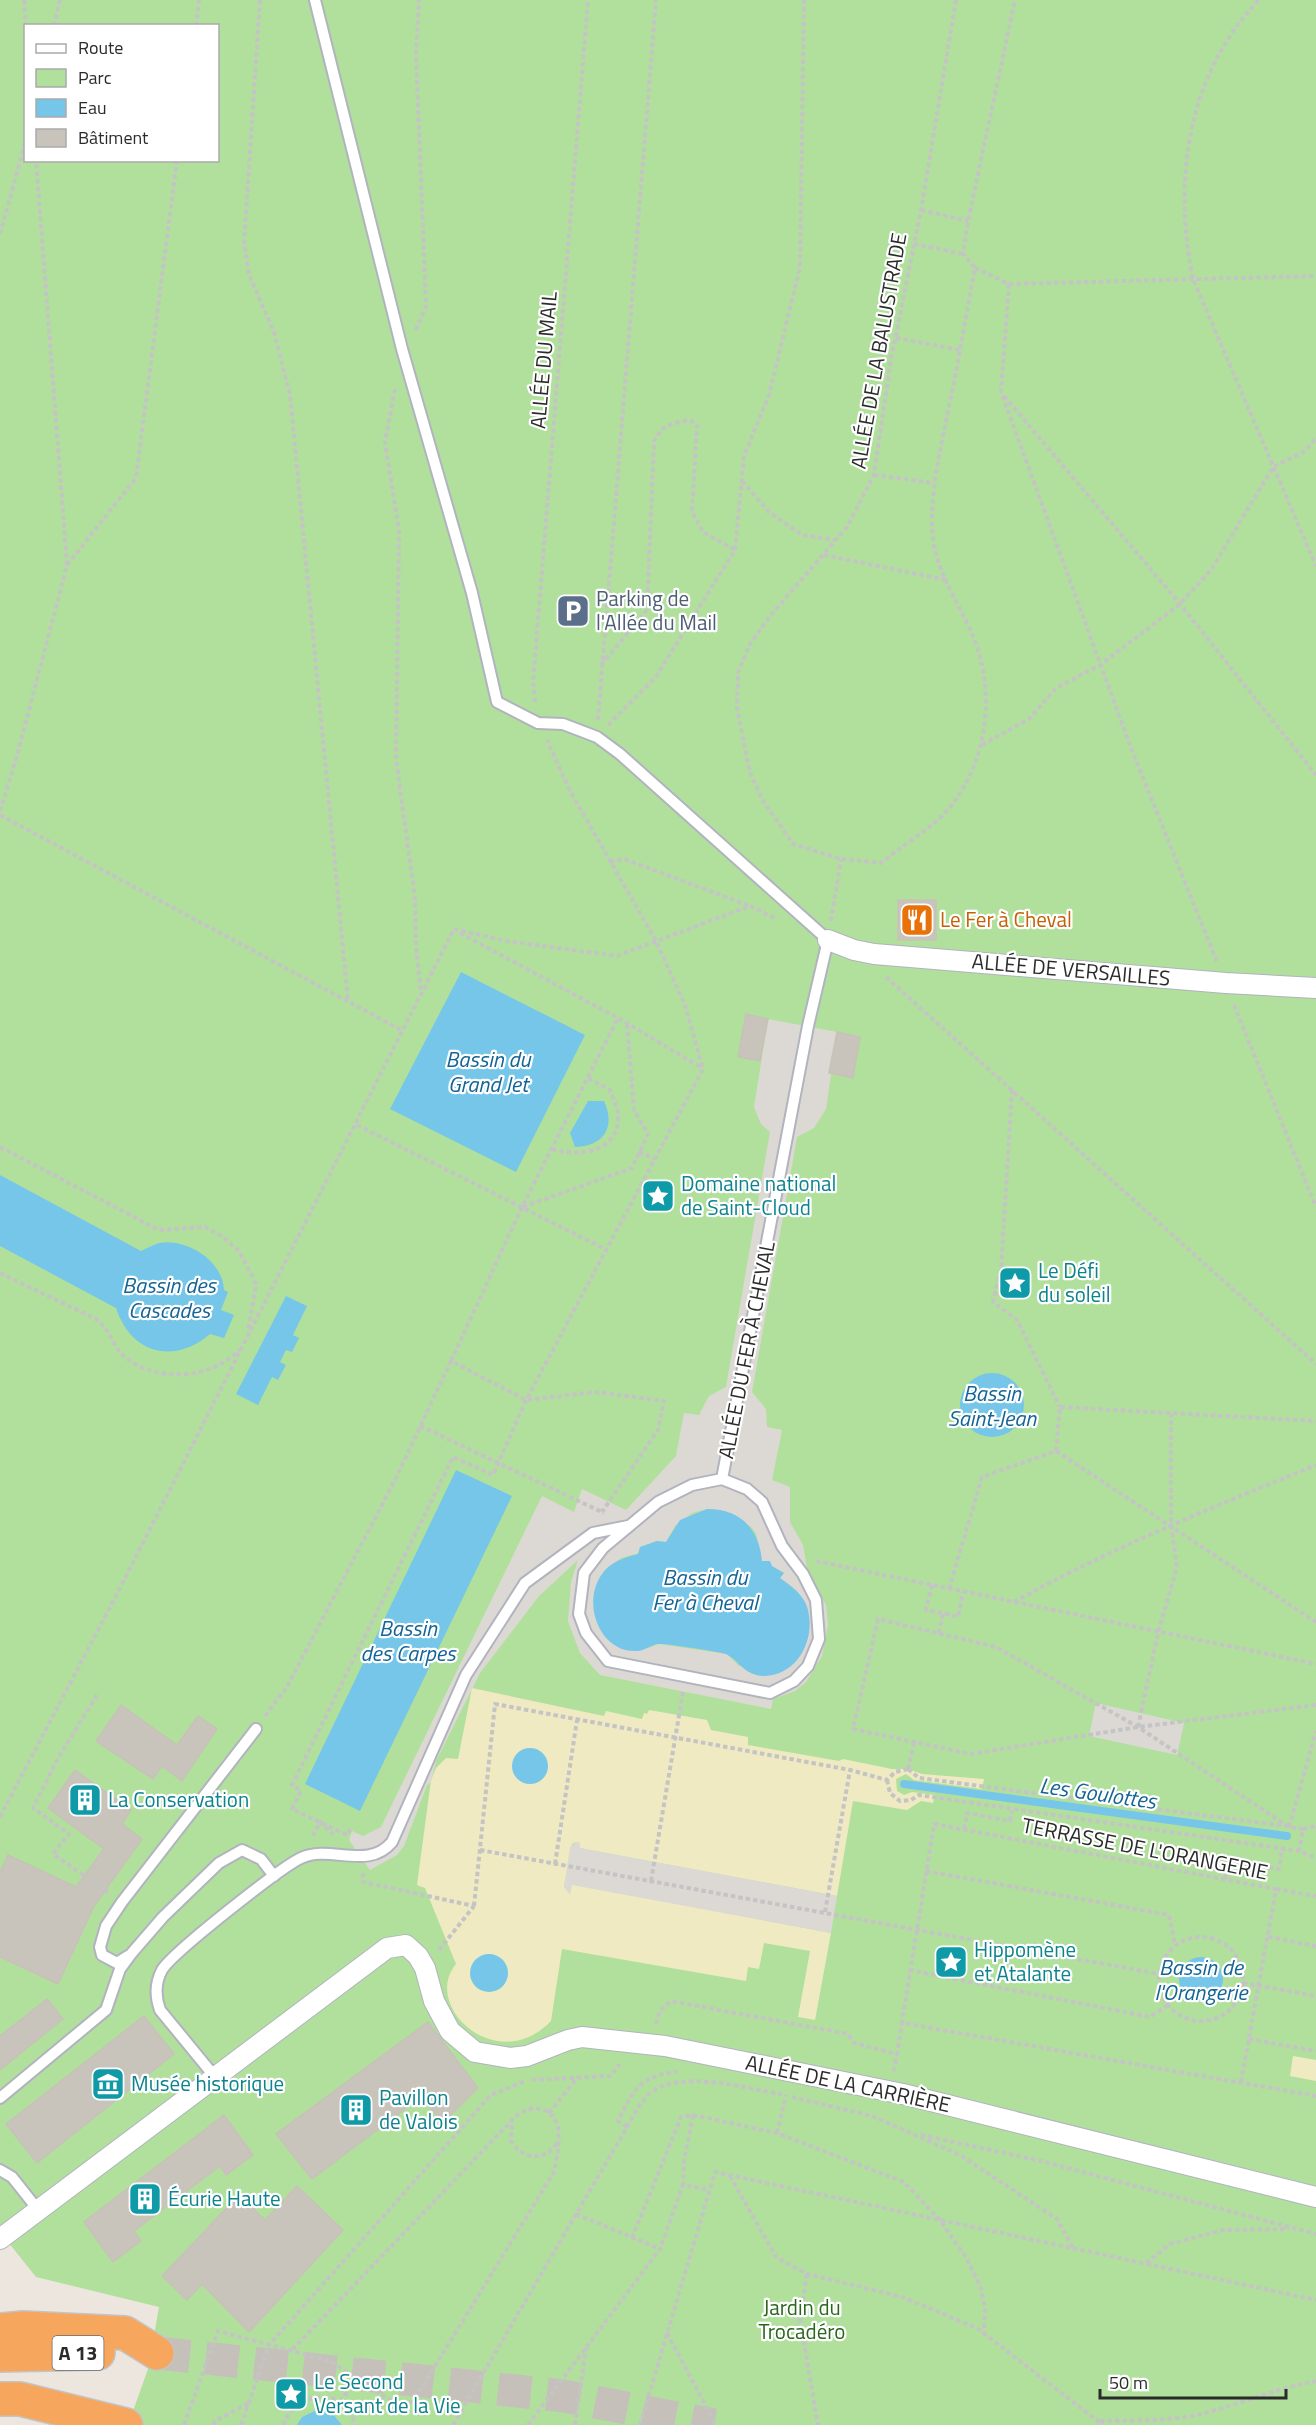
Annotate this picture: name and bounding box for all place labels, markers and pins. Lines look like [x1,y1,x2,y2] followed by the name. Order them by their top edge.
[596,582,717,638] place label: Parking de l'Allée du Mail
[555,593,591,629] parking icon: Parking de l'Allée du Mail
[899,902,935,938] restaurant icon: Le Fer à Cheval
[940,903,1072,935] place label: Le Fer à Cheval
[681,1167,836,1223] place label: Domaine national de Saint-Cloud
[640,1178,676,1214] place icon: Domaine national de Saint-Cloud
[1038,1254,1111,1310] place label: Le Défi du soleil
[997,1265,1033,1301] place icon: Le Défi du soleil
[67,1782,103,1818] building icon: La Conservation
[108,1783,249,1815] place label: La Conservation
[974,1933,1076,1989] place label: Hippomène et Atalante
[933,1944,969,1980] place icon: Hippomène et Atalante
[90,2066,126,2102] museum icon: Musée historique
[131,2067,284,2099] place label: Musée historique
[379,2081,458,2137] place label: Pavillon de Valois
[338,2092,374,2128] building icon: Pavillon de Valois
[127,2181,163,2217] building icon: Écurie Haute
[168,2182,281,2214] place label: Écurie Haute
[314,2365,461,2421] place label: Le Second Versant de la Vie
[273,2376,309,2412] place icon: Le Second Versant de la Vie

